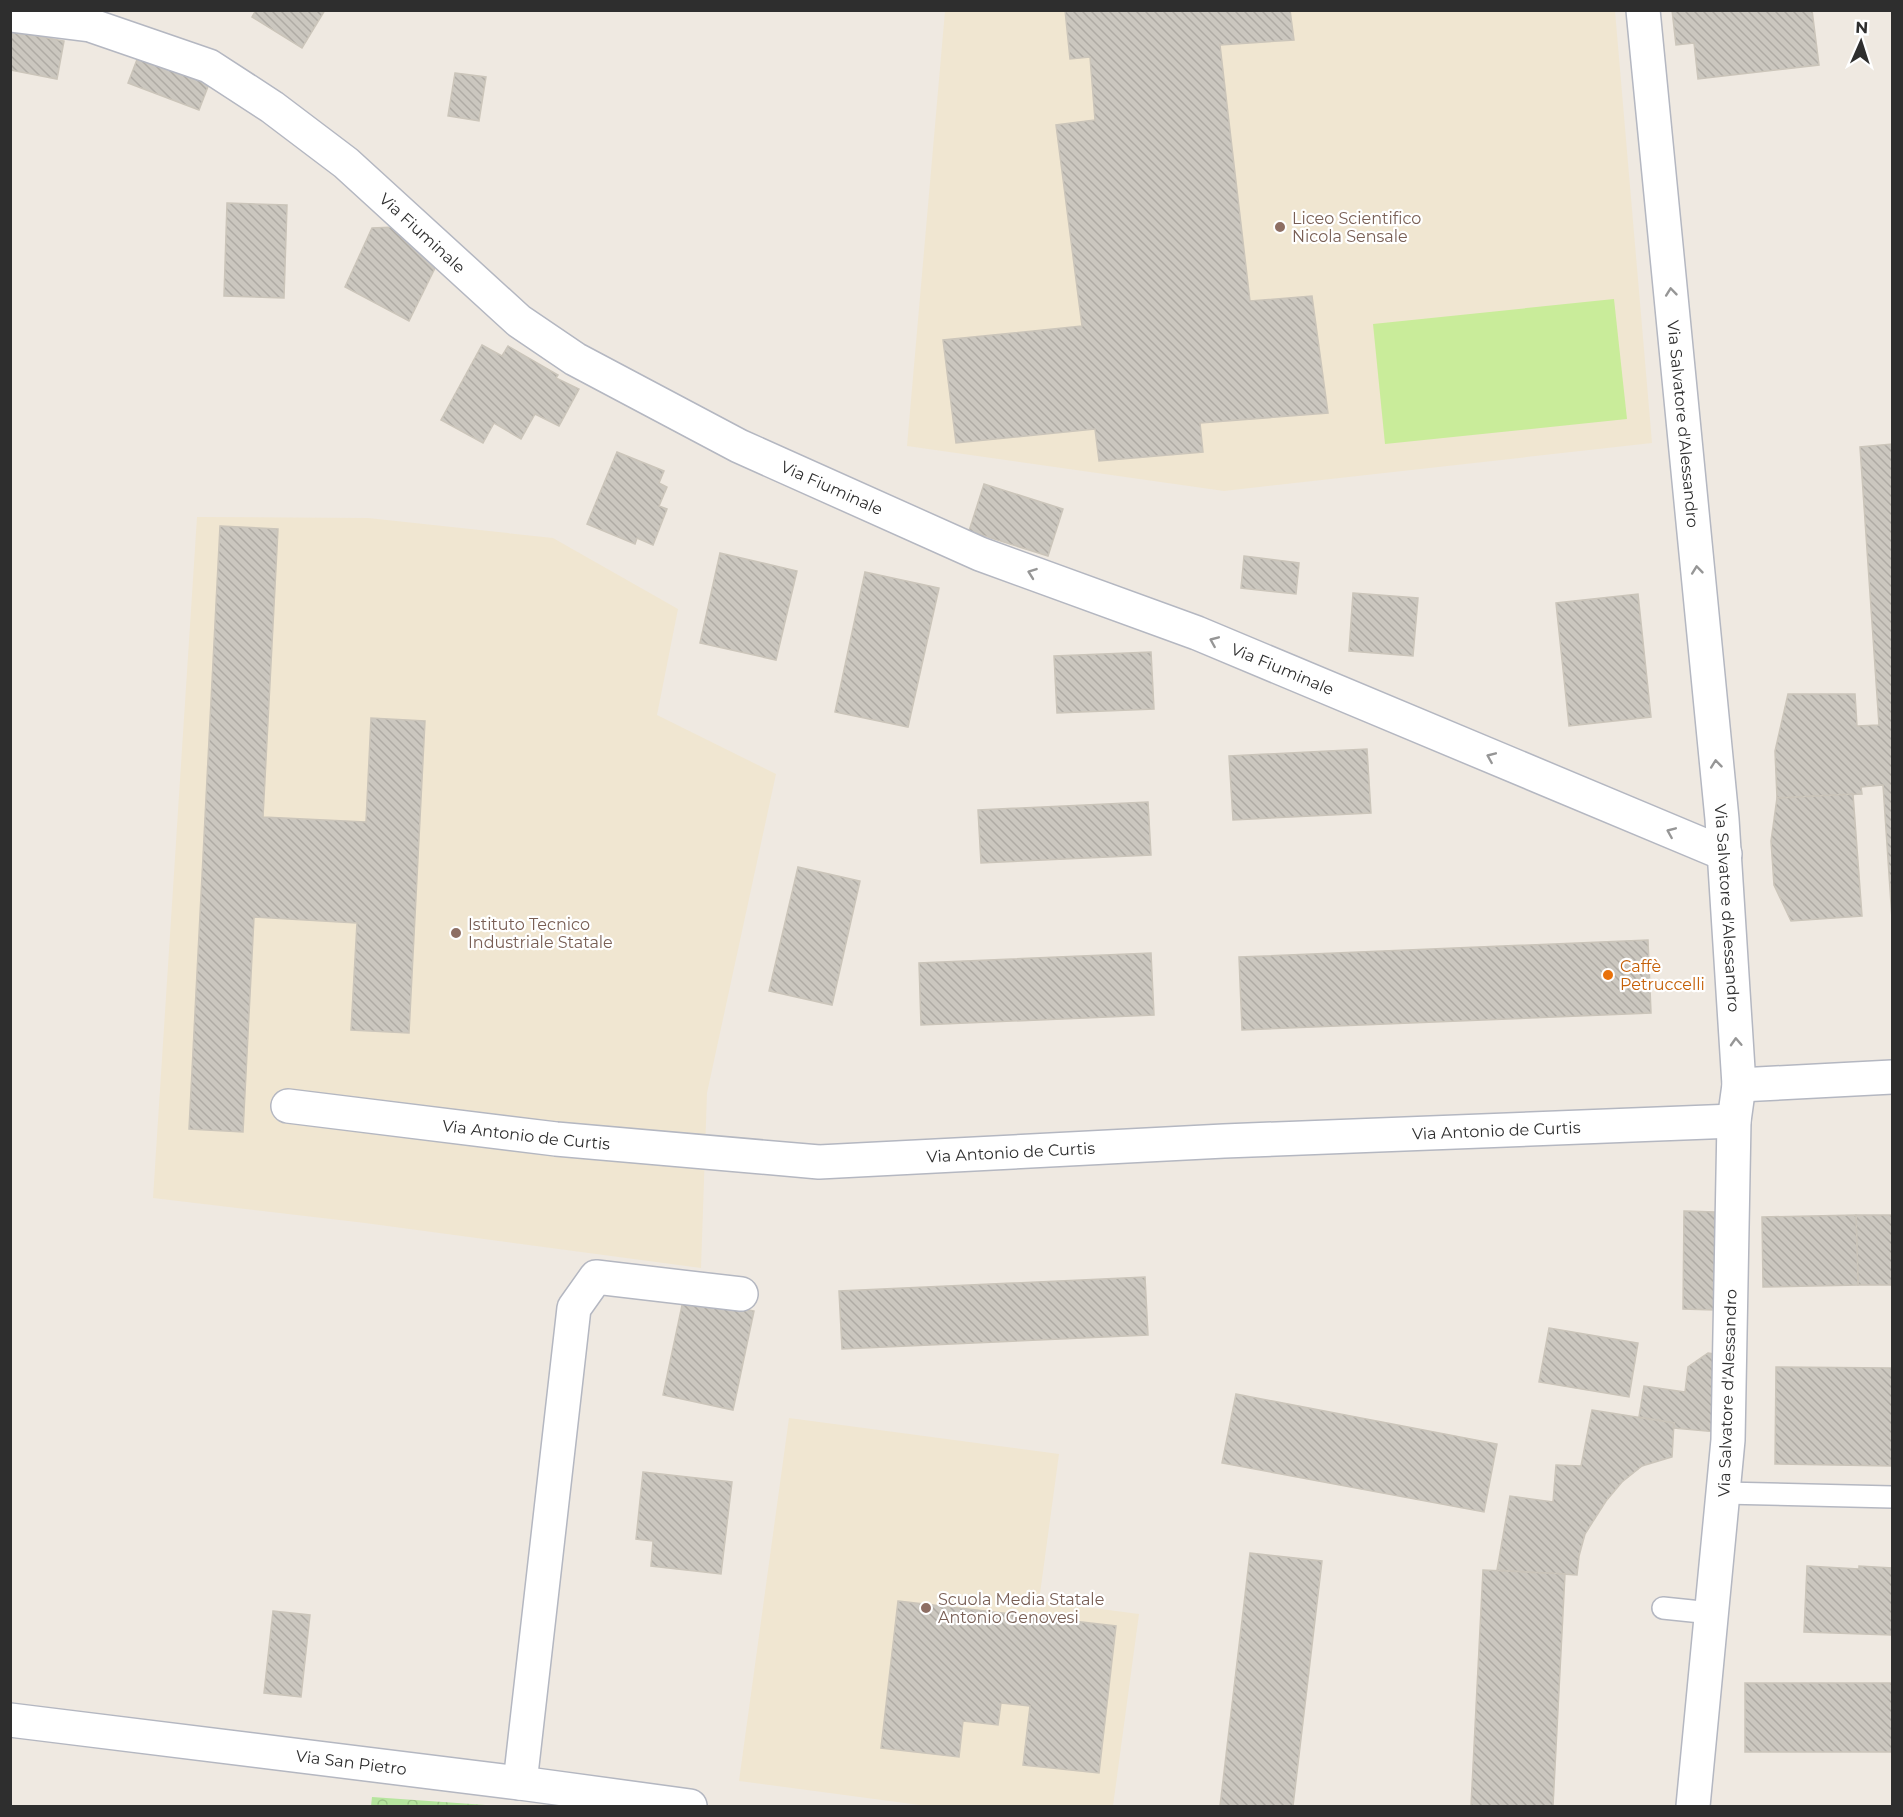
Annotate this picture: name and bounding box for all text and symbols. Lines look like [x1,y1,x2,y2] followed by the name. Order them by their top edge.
[1831,12,1891,72] north arrow
[1855,18,1869,37] text: N
[375,189,469,277] street label: Via Fiuminale
[1292,209,1421,246] place label: Liceo Scientifico Nicola Sensale
[1273,220,1287,234] marker: Liceo Scientifico Nicola Sensale
[1665,288,1678,297] one-way arrow
[1663,319,1703,529] street label: Via Salvatore d'Alessandro
[778,457,886,519] street label: Via Fiuminale
[1692,565,1704,574] one-way arrow
[1027,567,1037,580] one-way arrow
[1210,636,1221,648] one-way arrow
[1228,639,1337,699] street label: Via Fiuminale
[1486,752,1497,764] one-way arrow
[1710,759,1723,768] one-way arrow
[1711,803,1743,1013] street label: Via Salvatore d'Alessandro
[1666,827,1677,839] one-way arrow
[468,915,613,952] place label: Istituto Tecnico Industriale Statale
[449,926,463,940] marker: Istituto Tecnico Industriale Statale
[1620,957,1705,994] place label: Caffè Petruccelli
[1601,968,1615,982] marker: Caffè Petruccelli
[1730,1038,1743,1047] one-way arrow
[441,1116,611,1154] street label: Via Antonio de Curtis
[1412,1118,1581,1144] street label: Via Antonio de Curtis
[926,1139,1096,1166] street label: Via Antonio de Curtis
[1714,1289,1741,1497] street label: Via Salvatore d'Alessandro
[938,1590,1104,1627] place label: Scuola Media Statale Antonio Genovesi
[919,1601,933,1615] marker: Scuola Media Statale Antonio Genovesi
[295,1746,408,1779] street label: Via San Pietro

